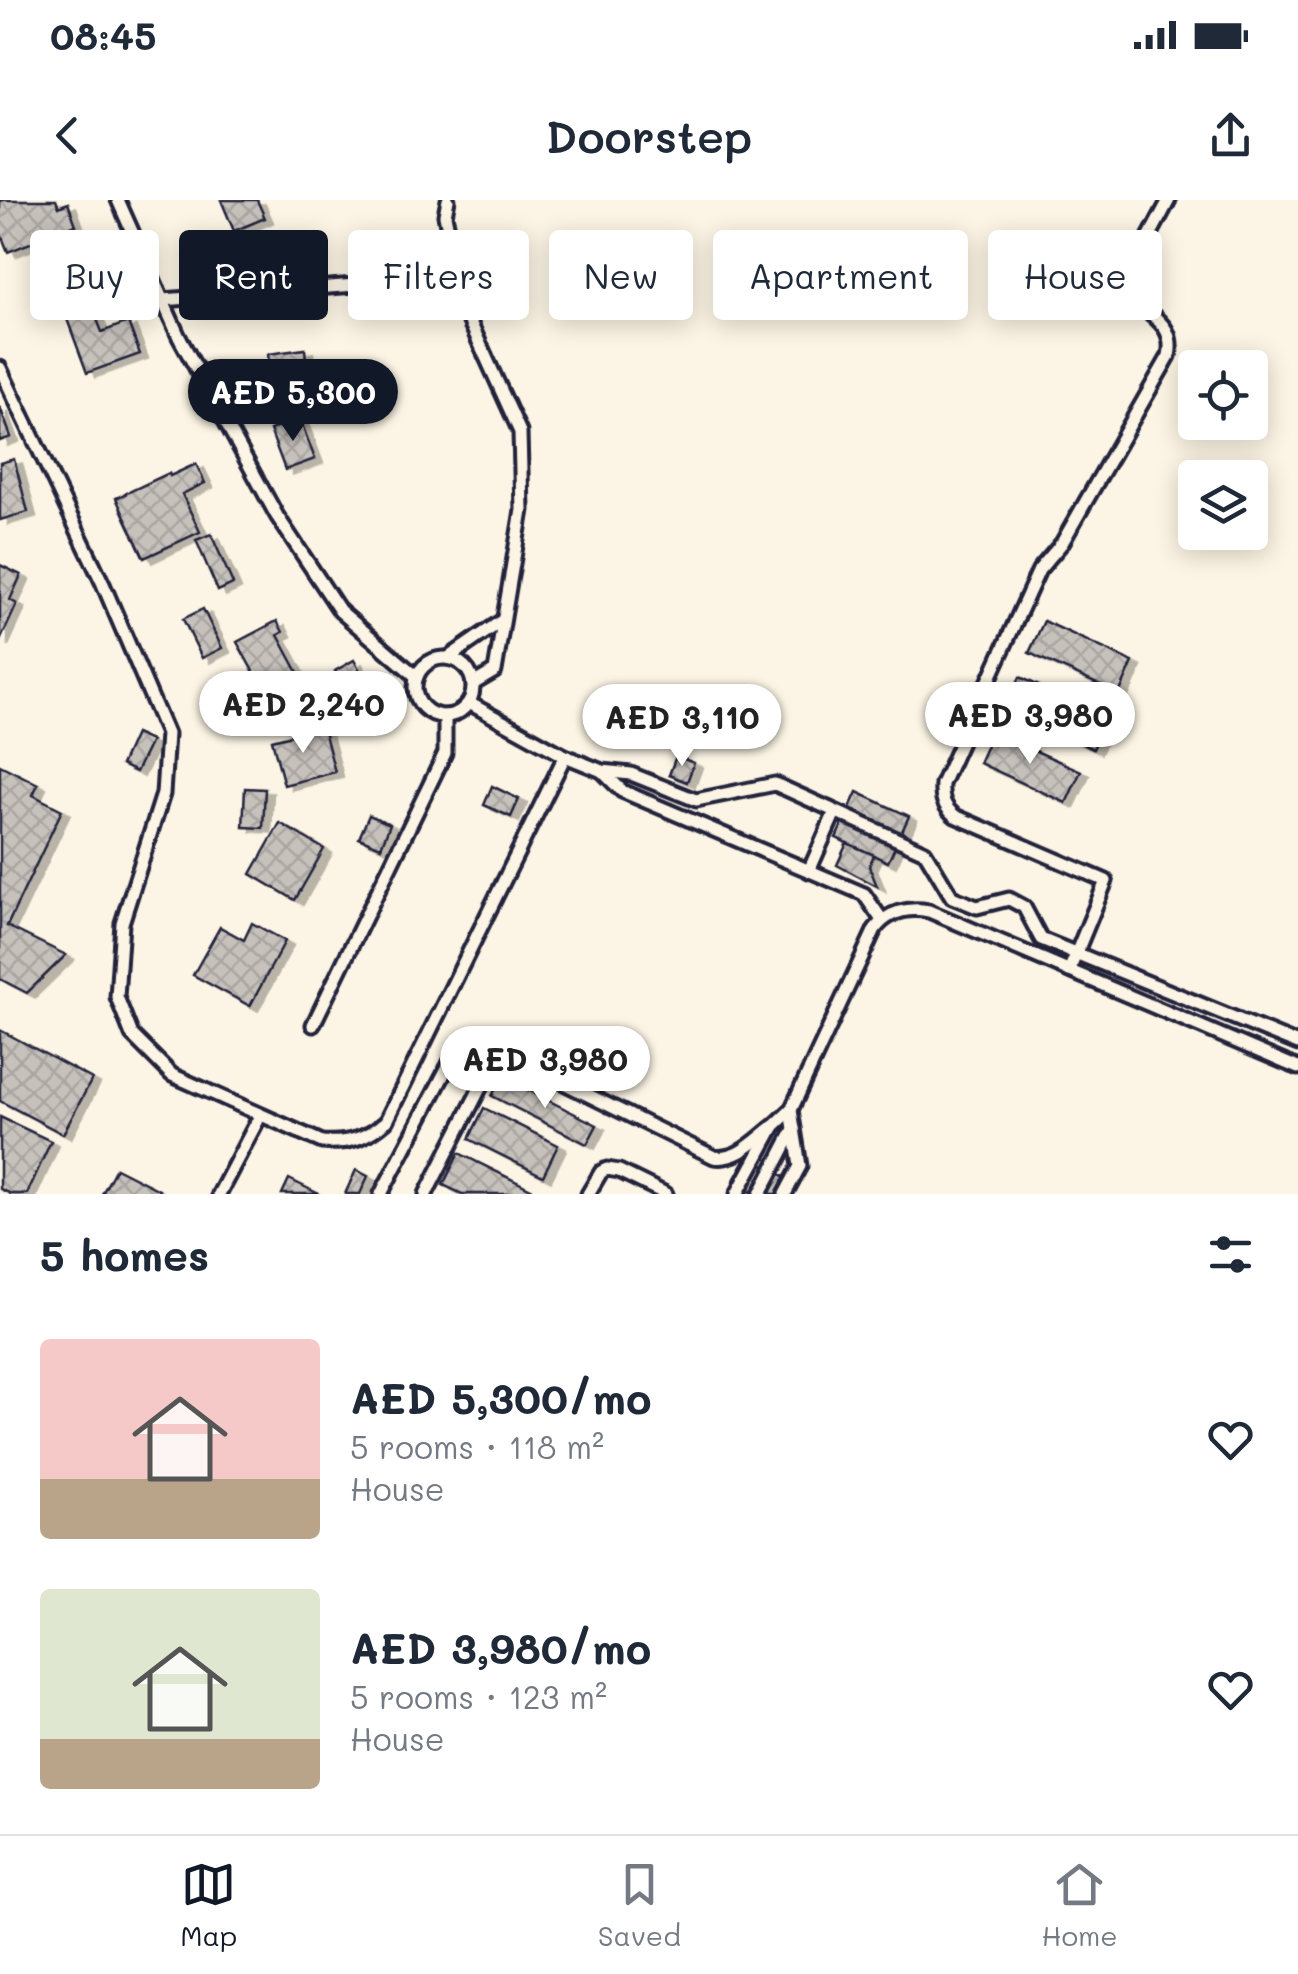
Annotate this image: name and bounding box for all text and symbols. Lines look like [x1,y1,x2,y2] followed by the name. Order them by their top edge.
[50,10,156,60] text: 08:45
[546,106,752,164] text: Doorstep
[40,108,95,163] icon: back
[1203,108,1258,163] icon: share
[30,230,159,320] chip: Buy
[179,230,328,320] chip: Rent
[348,230,529,320] chip: Filters
[549,230,693,320] chip: New
[713,230,968,320] chip: Apartment
[988,230,1162,320] chip: House
[1178,350,1268,550] map controls
[1178,350,1268,440] button: locate
[179,359,407,444] pin: AED 5,300
[210,370,376,412] text: AED 5,300
[1178,460,1268,550] button: layers
[189,671,417,756] pin: AED 2,240
[221,682,385,724] text: AED 2,240
[916,682,1144,767] pin: AED 3,980
[568,684,796,769] pin: AED 3,110
[947,693,1113,735] text: AED 3,980
[604,695,760,737] text: AED 3,110
[431,1026,659,1111] pin: AED 3,980
[462,1037,628,1079] text: AED 3,980
[40,1227,209,1282] text: 5 homes
[1203,1227,1258,1282] icon: filters
[350,1370,651,1425] text: AED 5,300/mo
[120,1379,240,1499] icon: home
[1203,1412,1258,1467] icon: heart
[350,1425,604,1467] text: 5 rooms · 118 m²
[350,1467,445,1509] text: House
[350,1620,651,1675] text: AED 3,980/mo
[120,1629,240,1749] icon: home
[1203,1662,1258,1717] icon: heart
[350,1675,607,1717] text: 5 rooms · 123 m²
[350,1717,445,1759] text: House
[180,1857,237,1953] tab: Map
[598,1857,681,1953] tab: Saved
[1041,1857,1118,1953] tab: Home

